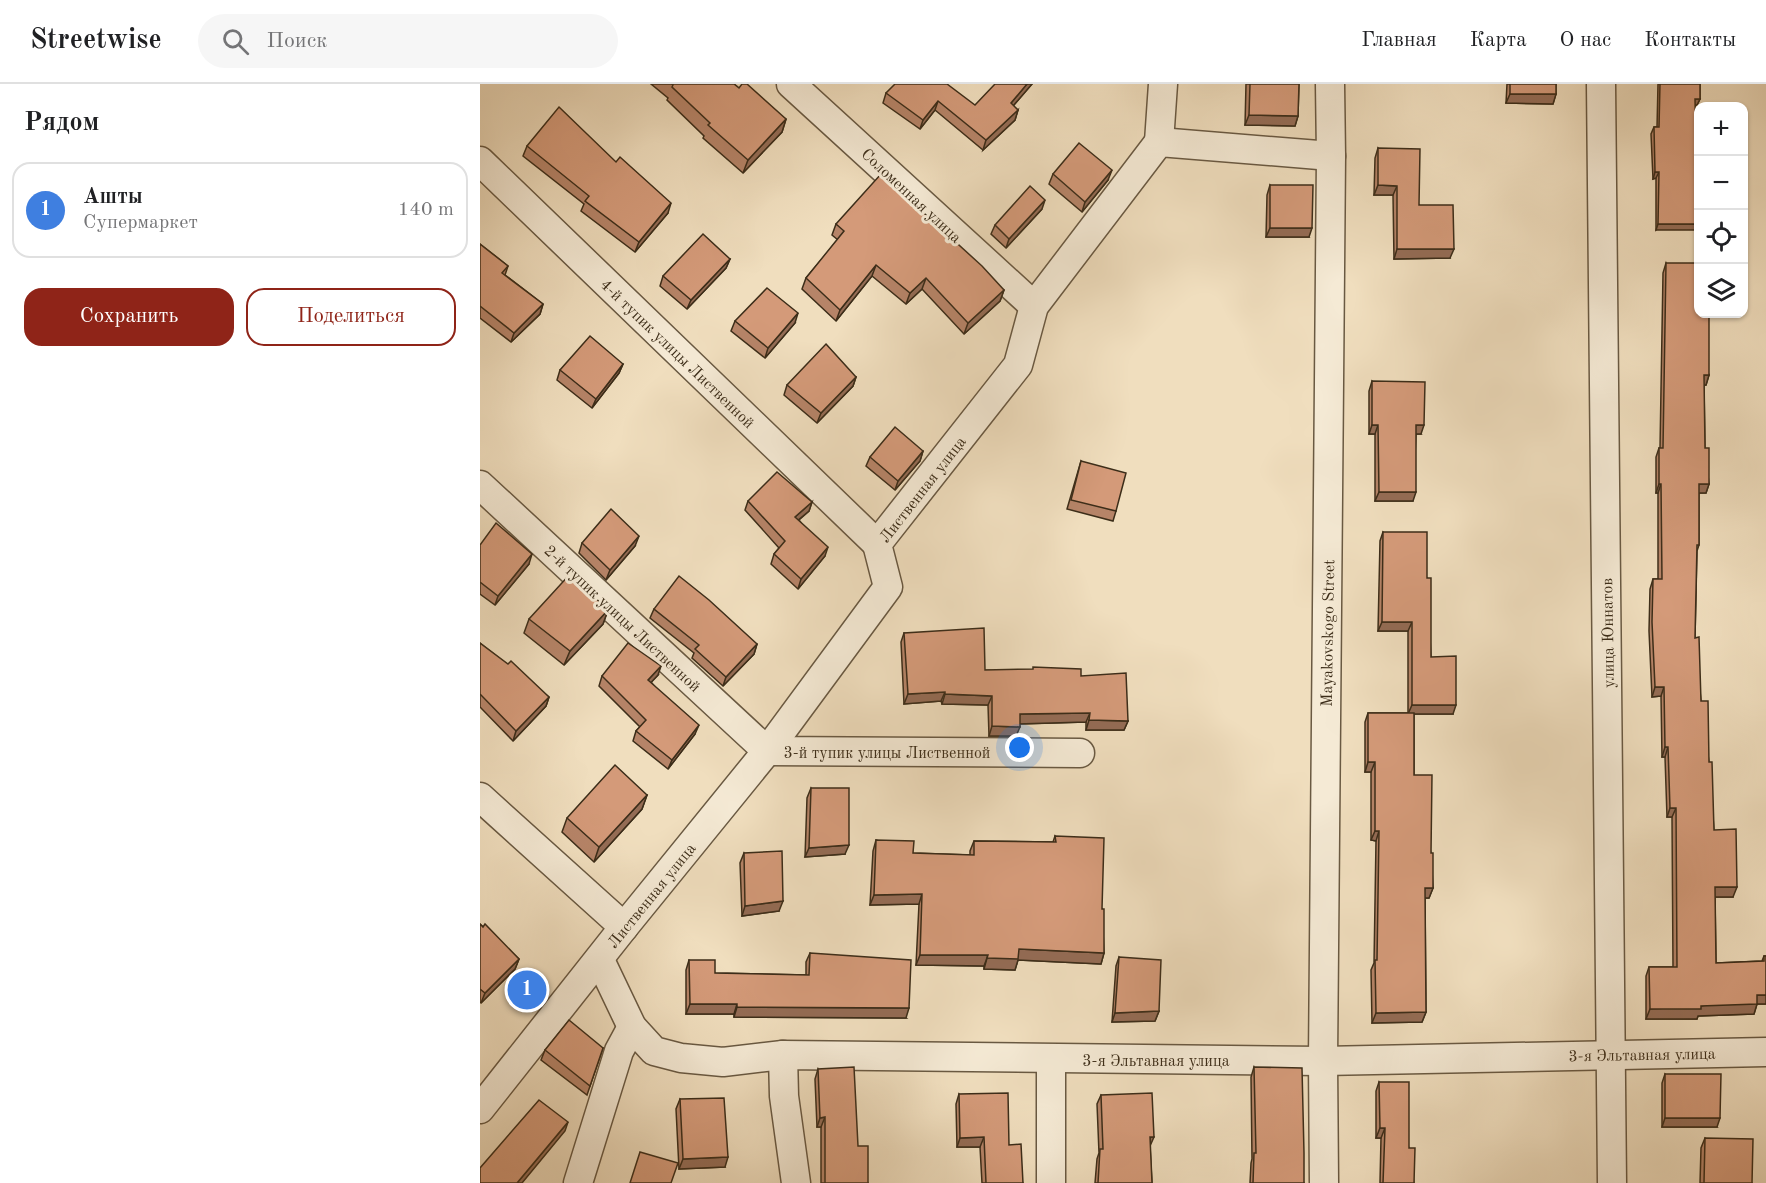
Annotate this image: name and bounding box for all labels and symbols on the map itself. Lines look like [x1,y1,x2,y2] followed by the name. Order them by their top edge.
[857,146,964,247] street label: Соломенная улица
[597,277,757,432] street label: 4-й тупик улицы Лиственной
[877,434,970,546] street label: Лиственная улица
[540,543,703,696] street label: 2-й тупик улицы Лиственной
[1320,559,1338,707] street label: Mayakovskogo Street
[1600,578,1618,688] street label: улица Юннатов
[1005,733,1034,762] your location
[784,746,990,762] street label: 3-й тупик улицы Лиственной
[605,841,700,952] street label: Лиственная улица
[508,968,546,1012] pin: 1
[1568,1047,1716,1065] street label: 3-я Эльтавная улица
[1082,1054,1230,1070] street label: 3-я Эльтавная улица

